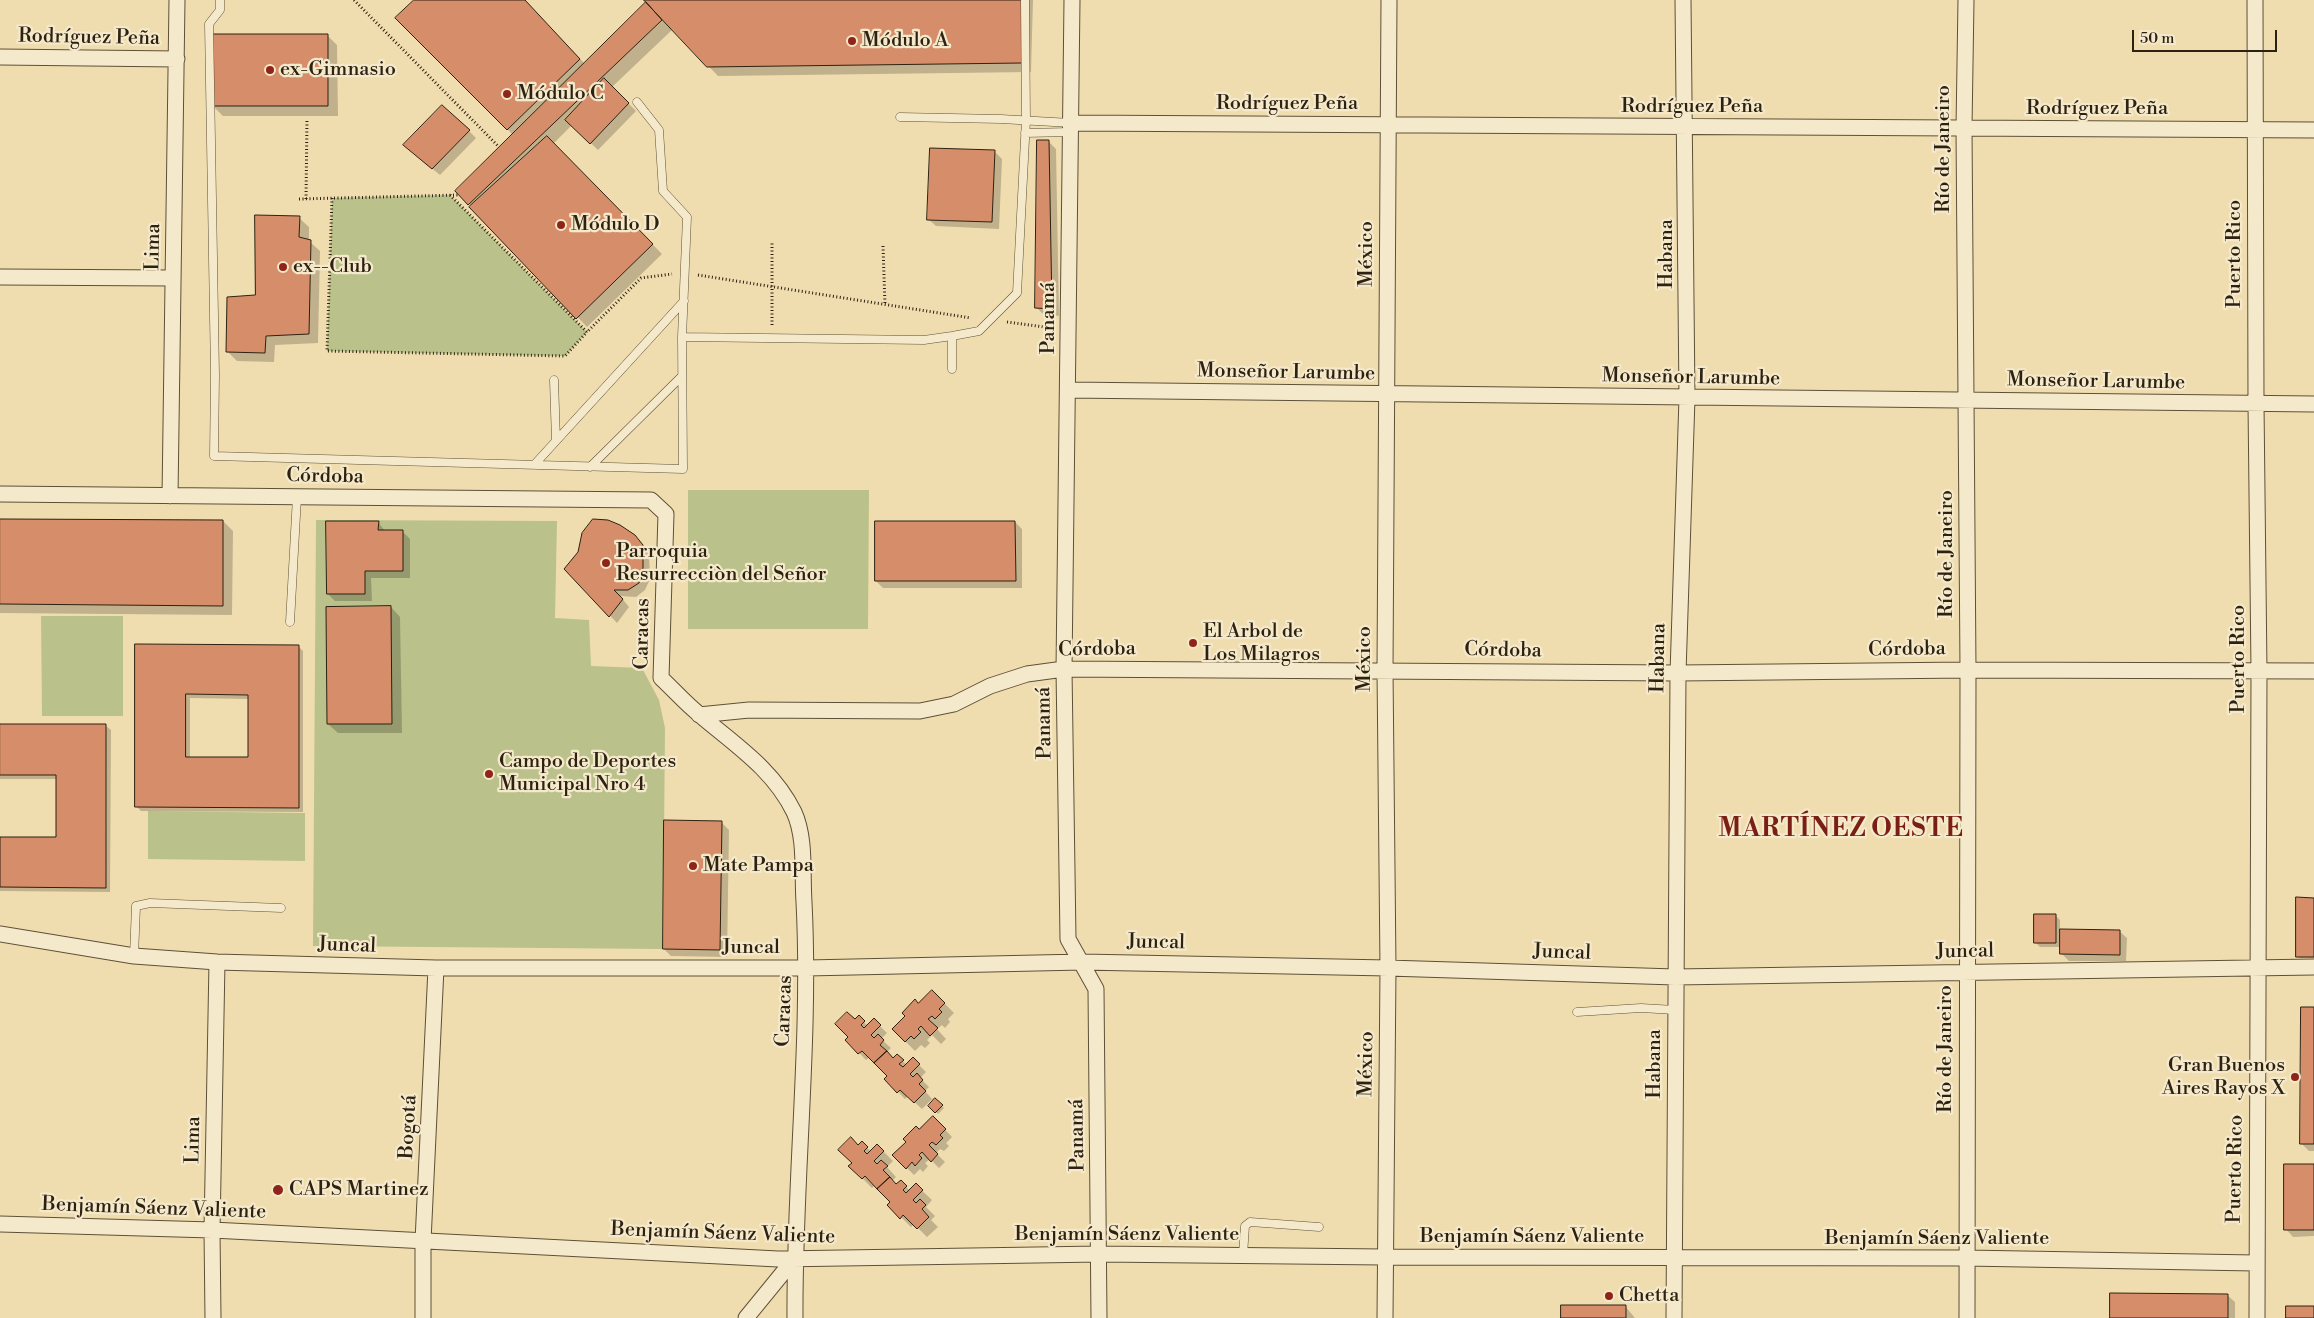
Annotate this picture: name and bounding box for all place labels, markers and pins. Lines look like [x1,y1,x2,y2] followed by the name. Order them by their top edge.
[862,29,949,53] place label: Módulo A
[846,35,858,47] marker: Módulo A
[280,58,396,82] place label: ex-Gimnasio
[264,64,276,76] marker: ex-Gimnasio
[517,82,604,106] place label: Módulo C
[501,88,513,100] marker: Módulo C
[571,213,659,237] place label: Módulo D
[555,219,567,231] marker: Módulo D
[293,255,372,279] place label: ex--Club
[277,261,289,273] marker: ex--Club
[616,540,826,587] place label: Parroquia Resurrecciòn del Señor
[600,557,612,569] marker: Parroquia Resurrecciòn del Señor
[1203,620,1320,667] place label: El Arbol de Los Milagros
[1187,637,1199,649] marker: El Arbol de Los Milagros
[499,750,676,797] place label: Campo de Deportes Municipal Nro 4
[483,768,495,780] marker: Campo de Deportes Municipal Nro 4
[703,854,814,878] place label: Mate Pampa
[687,860,699,872] marker: Mate Pampa
[2162,1054,2285,1101] place label: Gran Buenos Aires Rayos X
[2289,1071,2301,1083] marker: Gran Buenos Aires Rayos X
[289,1178,429,1202] place label: CAPS Martinez
[271,1183,285,1197] marker: CAPS Martinez
[1619,1284,1679,1308] place label: Chetta
[1603,1290,1615,1302] marker: Chetta

